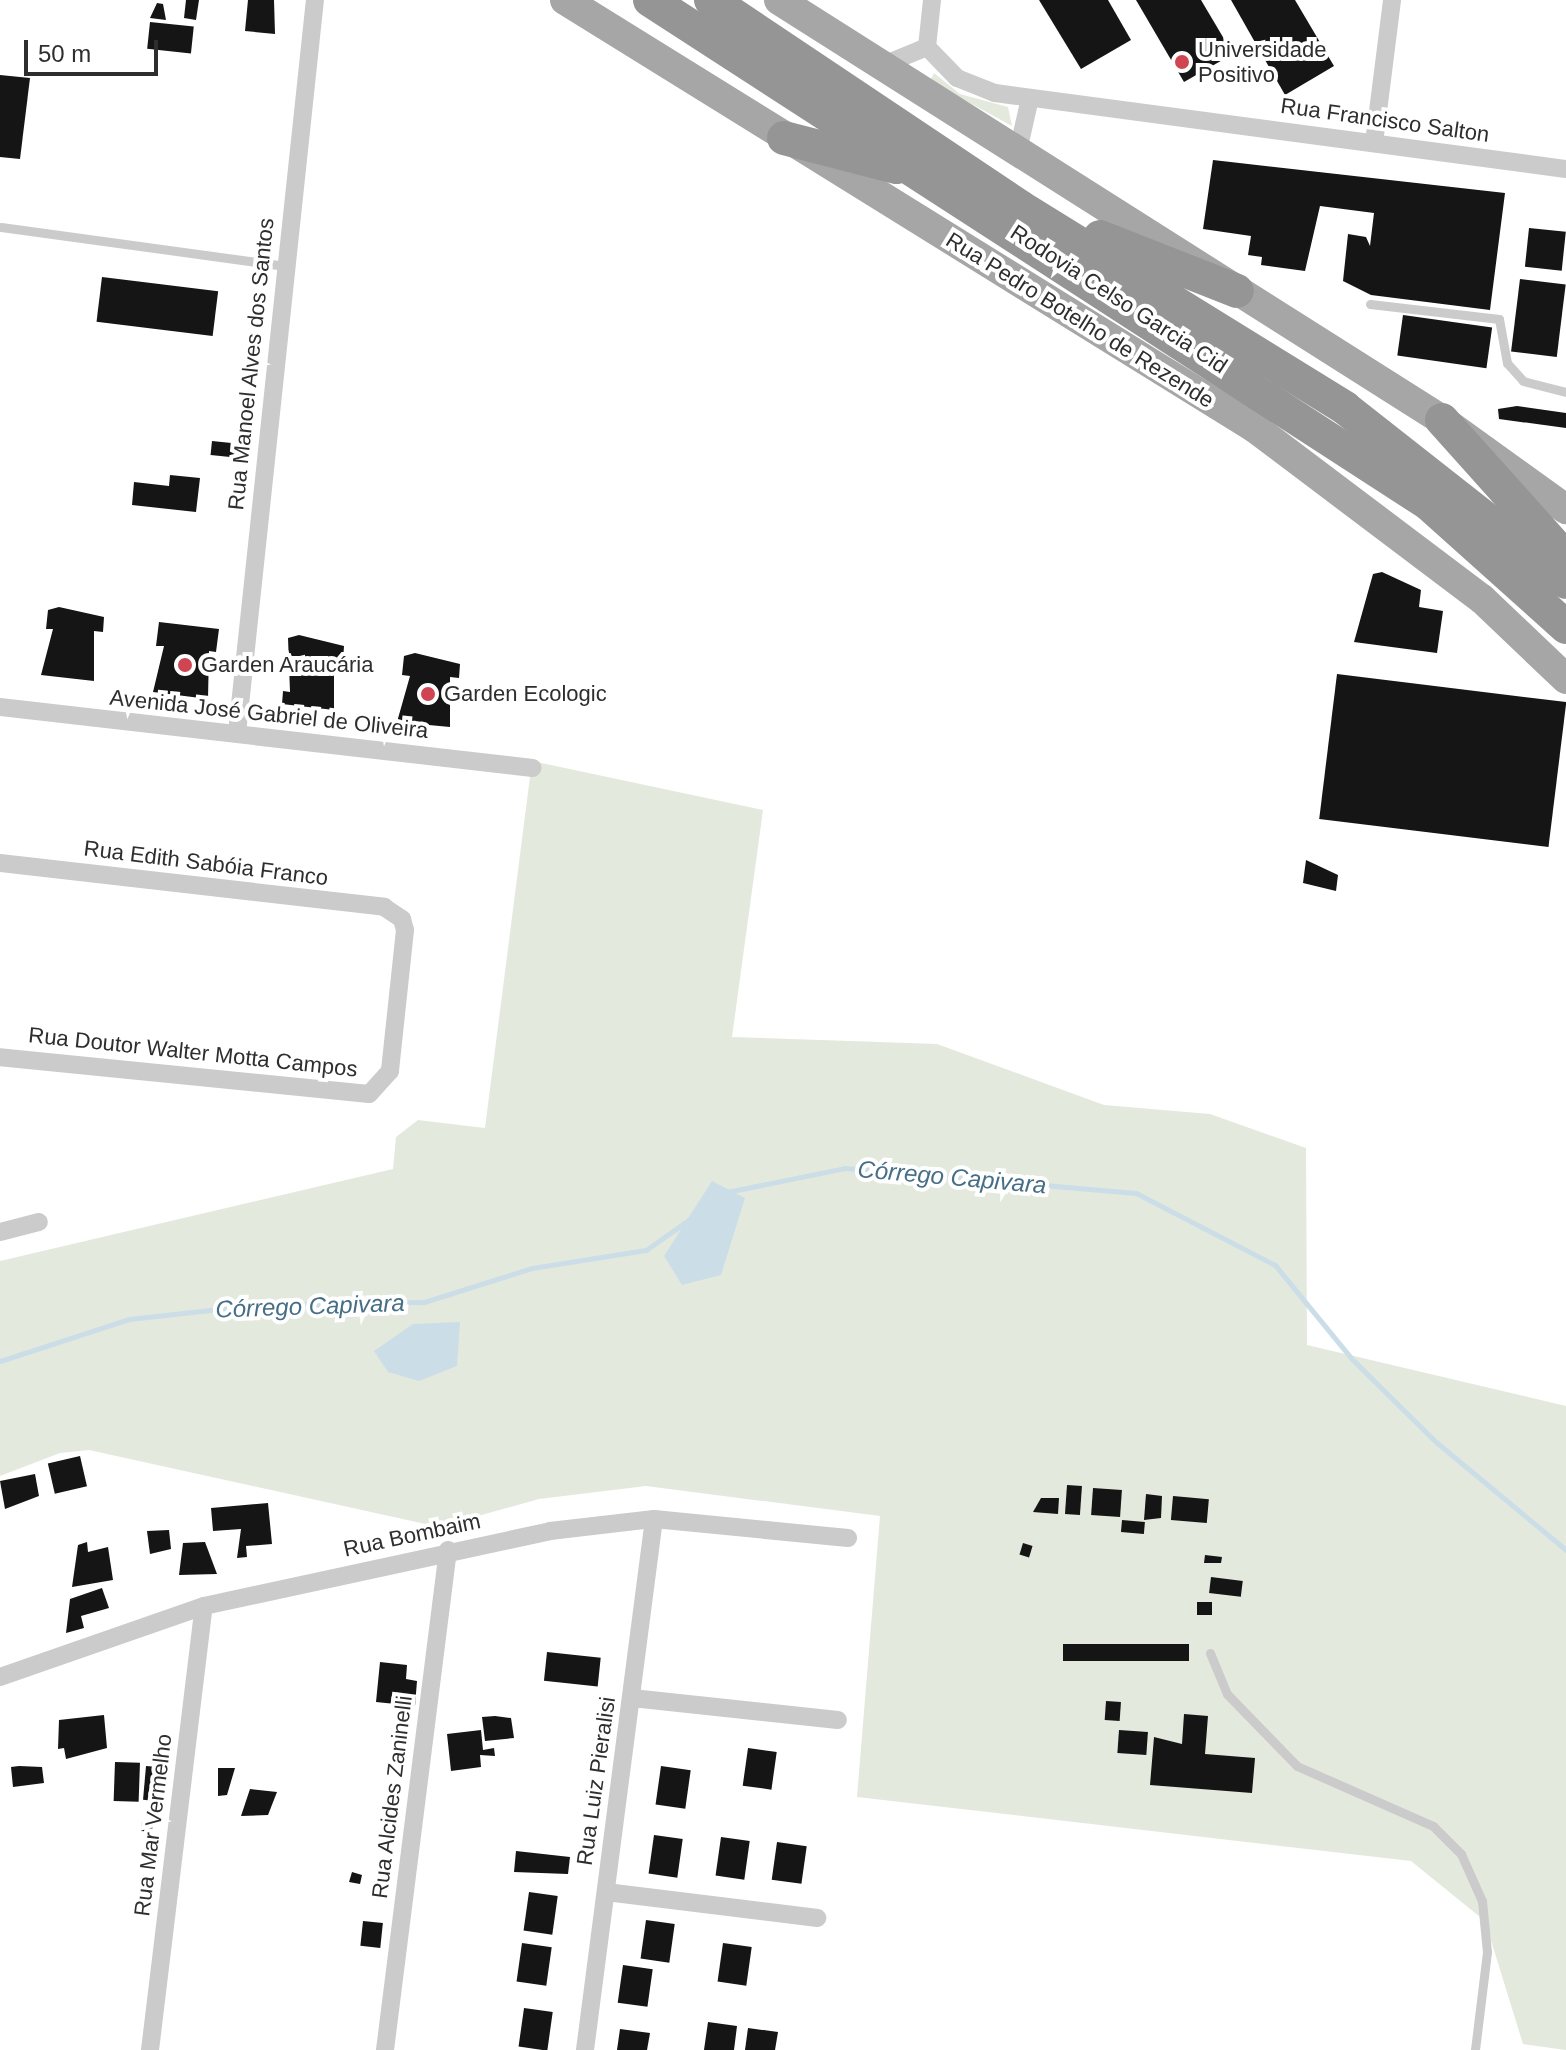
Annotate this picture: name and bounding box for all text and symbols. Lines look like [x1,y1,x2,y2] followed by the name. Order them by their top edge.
[28,24,162,74] scale bar
[1198,36,1326,88] place label: Universidade Positivo
[38,40,91,67] text: 50 m
[1173,53,1191,71] marker: Universidade Positivo
[1279,92,1491,148] street label: Rua Francisco Salton
[222,216,280,512] street label: Rua Manoel Alves dos Santos
[1006,219,1232,379] street label: Rodovia Celso Garcia Cid
[941,226,1219,414] street label: Rua Pedro Botelho de Rezende
[201,652,375,678] place label: Garden Araucária
[176,656,194,674] marker: Garden Araucária
[444,681,607,707] place label: Garden Ecologic
[109,684,429,744] street label: Avenida José Gabriel de Oliveira
[419,685,437,703] marker: Garden Ecologic
[82,835,330,891] street label: Rua Edith Sabóia Franco
[27,1022,359,1082] street label: Rua Doutor Walter Motta Campos
[856,1154,1048,1200] water label: Córrego Capivara
[215,1288,405,1324] water label: Córrego Capivara
[341,1508,483,1562] street label: Rua Bombaim
[366,1693,418,1901] street label: Rua Alcides Zaninelli
[571,1695,621,1867] street label: Rua Luiz Pieralisi
[129,1732,177,1918] street label: Rua Mar Vermelho

